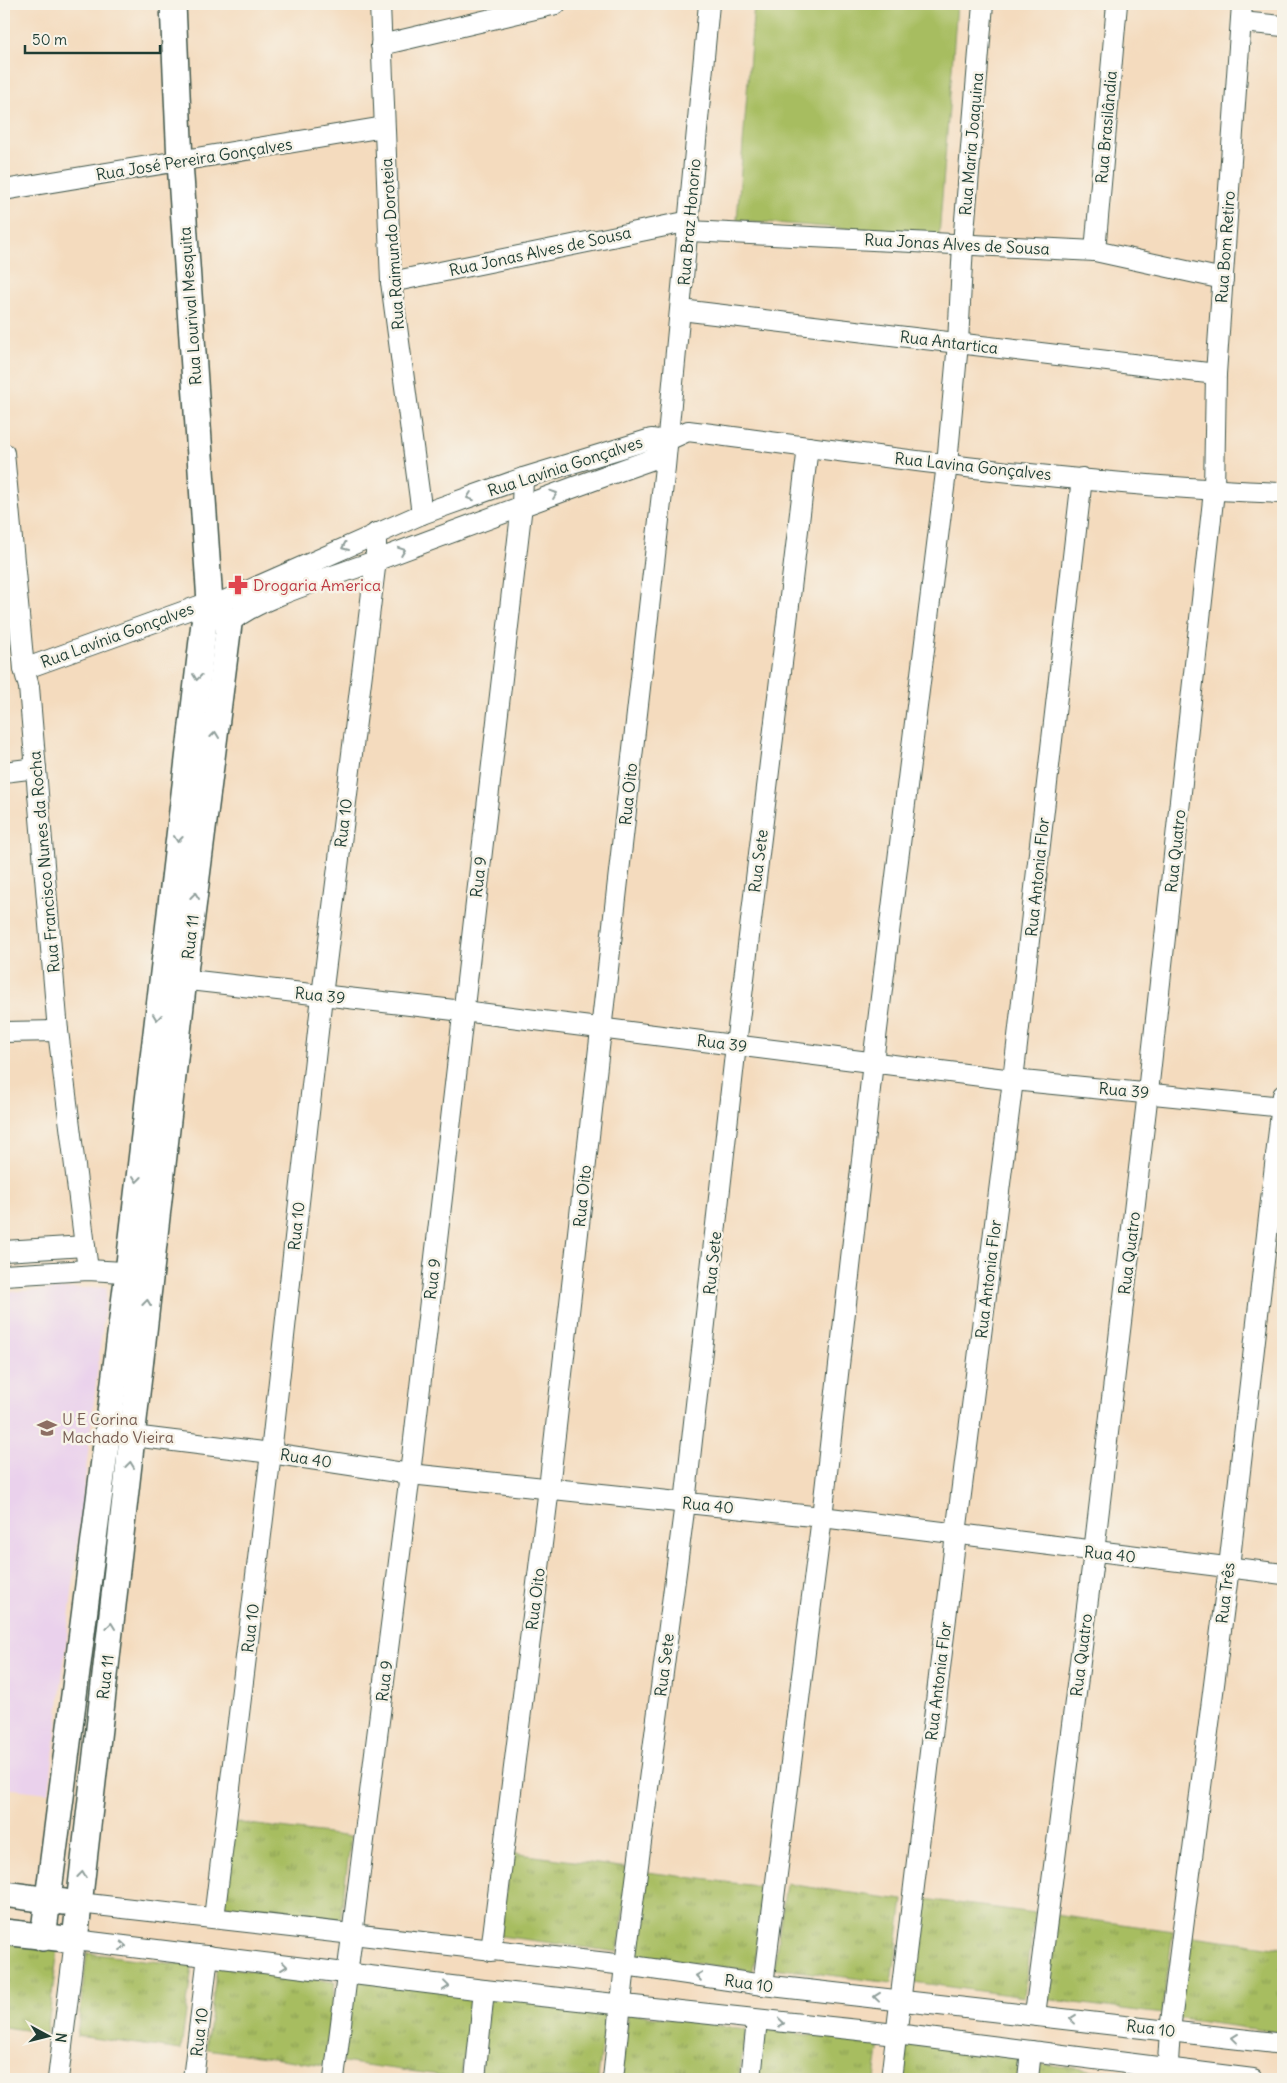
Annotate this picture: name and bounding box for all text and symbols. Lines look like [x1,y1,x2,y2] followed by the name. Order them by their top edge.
[25,22,160,54] scale bar
[32,30,67,49] text: 50 m
[1091,70,1121,184] street label: Rua Brasilândia
[955,72,987,216] street label: Rua Maria Joaquina
[94,134,294,184] street label: Rua José Pereira Gonçalves
[376,157,408,331] street label: Rua Raimundo Doroteia
[673,158,705,286] street label: Rua Braz Honorio
[1211,190,1239,304] street label: Rua Bom Retiro
[447,222,633,280] street label: Rua Jonas Alves de Sousa
[174,226,206,386] street label: Rua Lourival Mesquita
[864,229,1050,259] street label: Rua Jonas Alves de Sousa
[899,326,999,358] street label: Rua Antartica
[485,432,645,500] street label: Rua Lavínia Gonçalves
[893,448,1053,484] street label: Rua Lavina Gonçalves
[549,490,558,500] one-way arrow
[466,491,474,501] one-way arrow
[341,541,350,551] one-way arrow
[397,546,406,557] one-way arrow
[227,574,249,596] pharmacy icon: Drogaria America
[253,575,381,595] place label: Drogaria America
[38,598,196,672] street label: Rua Lavínia Gonçalves
[192,674,203,682] one-way arrow
[209,730,220,738] one-way arrow
[24,750,64,974] street label: Rua Francisco Nunes da Rocha
[615,762,641,826] street label: Rua Oito
[330,797,356,849] street label: Rua 10
[1161,808,1189,894] street label: Rua Quatro
[1021,816,1053,938] street label: Rua Antonia Flor
[744,828,772,894] street label: Rua Sete
[173,835,184,843] one-way arrow
[466,855,490,899] street label: Rua 9
[189,892,200,900] one-way arrow
[177,913,203,961] street label: Rua 11
[294,982,346,1008] street label: Rua 39
[152,1014,163,1022] one-way arrow
[696,1030,748,1056] street label: Rua 39
[1098,1078,1150,1102] street label: Rua 39
[569,1164,595,1228] street label: Rua Oito
[133,1174,143,1183] one-way arrow
[283,1200,309,1252] street label: Rua 10
[1114,1210,1144,1296] street label: Rua Quatro
[971,1218,1005,1340] street label: Rua Antonia Flor
[699,1230,725,1296] street label: Rua Sete
[420,1257,444,1301] street label: Rua 9
[141,1299,152,1307] one-way arrow
[62,1409,174,1447] place label: U E Corina Machado Vieira
[36,1417,58,1439] school or university icon: U E Corina Machado Vieira
[279,1444,333,1472] street label: Rua 40
[124,1461,135,1469] one-way arrow
[681,1492,735,1518] street label: Rua 40
[1083,1541,1137,1567] street label: Rua 40
[1211,1561,1239,1625] street label: Rua Três
[521,1567,549,1631] street label: Rua Oito
[237,1602,263,1654] street label: Rua 10
[1066,1612,1096,1698] street label: Rua Quatro
[921,1620,955,1742] street label: Rua Antonia Flor
[105,1622,116,1630] one-way arrow
[650,1632,678,1698] street label: Rua Sete
[92,1653,118,1701] street label: Rua 11
[372,1659,396,1703] street label: Rua 9
[76,1870,87,1878] one-way arrow
[119,1940,127,1951] one-way arrow
[280,1960,289,1970] one-way arrow
[723,1970,775,1996] street label: Rua 10
[694,1971,703,1981] one-way arrow
[442,1980,450,1991] one-way arrow
[873,1992,881,2003] one-way arrow
[186,2006,212,2058] street label: Rua 10
[22,2010,72,2060] north arrow
[1069,2014,1077,2025] one-way arrow
[1125,2015,1177,2041] street label: Rua 10
[777,2017,785,2028] one-way arrow
[51,2032,70,2043] text: N
[1231,2033,1239,2044] one-way arrow

